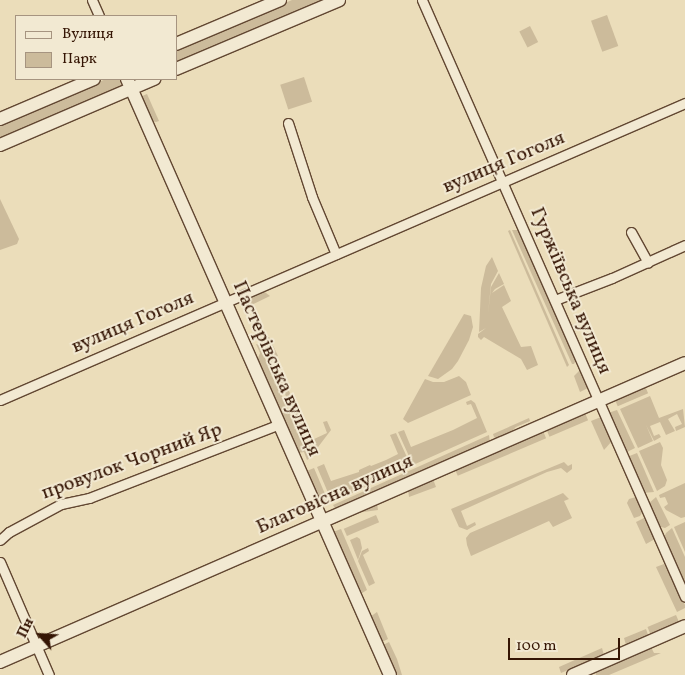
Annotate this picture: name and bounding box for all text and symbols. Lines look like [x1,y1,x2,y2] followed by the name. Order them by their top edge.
[15,15,178,80] legend
[62,24,113,45] text: Вулиця
[62,49,97,70] text: Парк
[439,126,569,200] street label: вулиця Гоголя
[524,204,616,378] street label: Гуржіївська вулиця
[226,277,326,461] street label: Пастерівська вулиця
[68,286,198,360] street label: вулиця Гоголя
[38,418,226,506] street label: провулок Чорний Яр
[253,450,417,540] street label: Благовісна вулиця
[15,610,65,660] north arrow
[13,615,39,641] text: Пн
[510,628,622,660] scale bar
[516,636,556,657] text: 100 m

